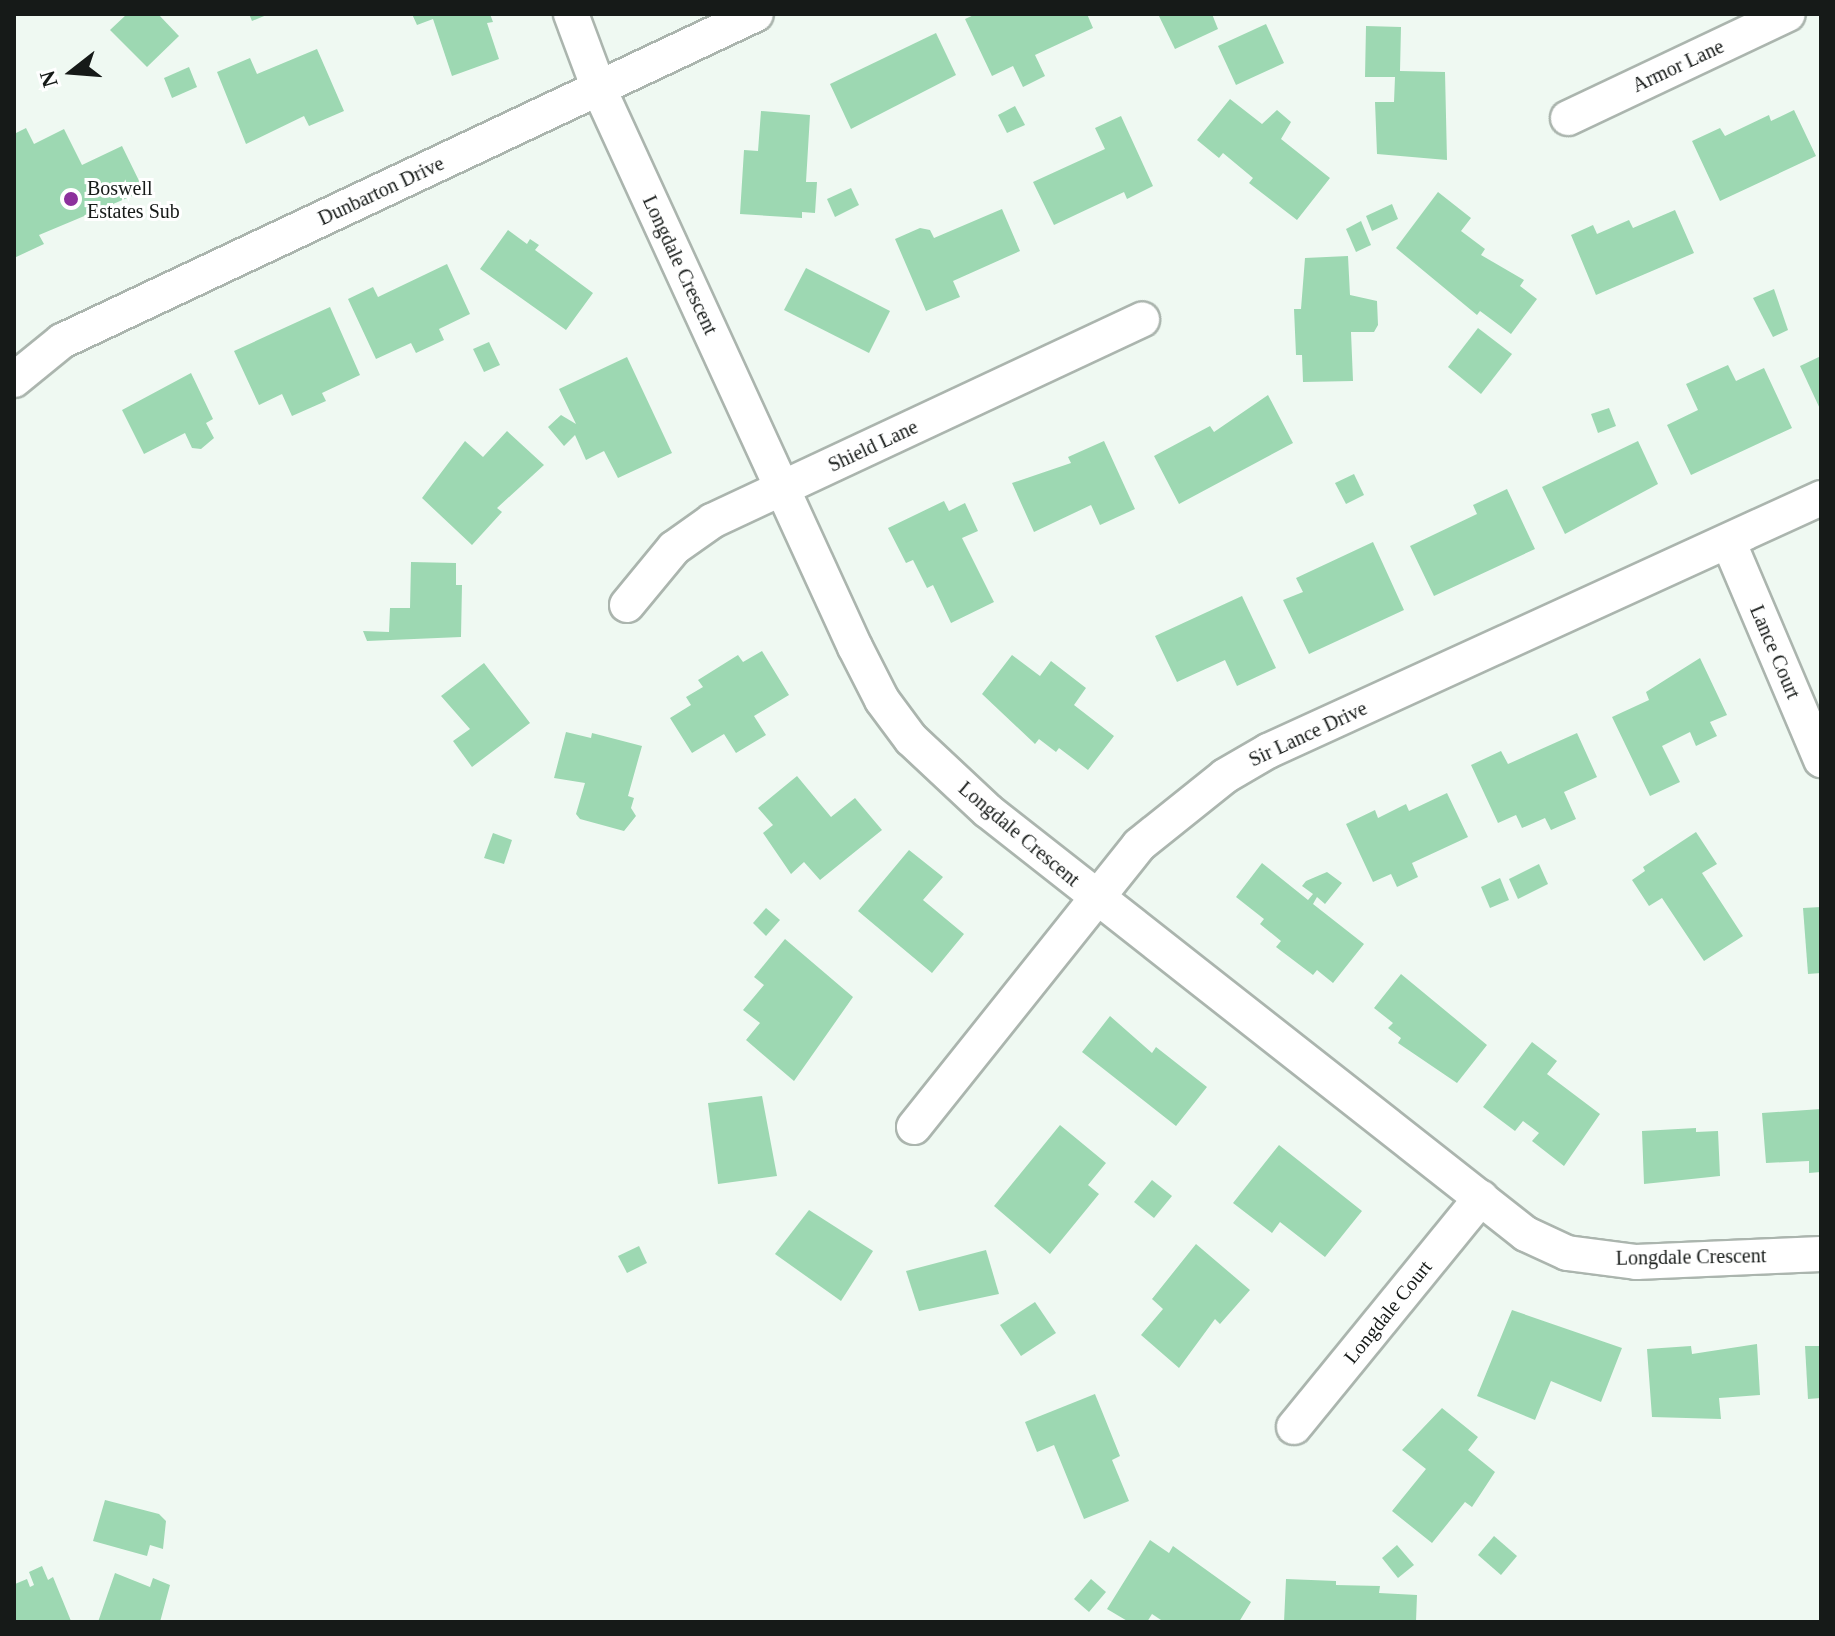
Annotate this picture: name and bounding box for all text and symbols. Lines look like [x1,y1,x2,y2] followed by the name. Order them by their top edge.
[32,32,112,112] north arrow
[1628,34,1728,98] street label: Armor Lane
[34,68,63,90] text: N
[314,151,448,231] street label: Dunbarton Drive
[87,176,180,223] place label: Boswell Estates Sub
[62,190,80,208] marker: Boswell Estates Sub
[637,192,723,338] street label: Longdale Crescent
[824,415,922,477] street label: Shield Lane
[1745,602,1805,702] street label: Lance Court
[1245,696,1371,772] street label: Sir Lance Drive
[954,776,1084,892] street label: Longdale Crescent
[1616,1244,1766,1270] street label: Longdale Crescent
[1339,1255,1437,1369] street label: Longdale Court

